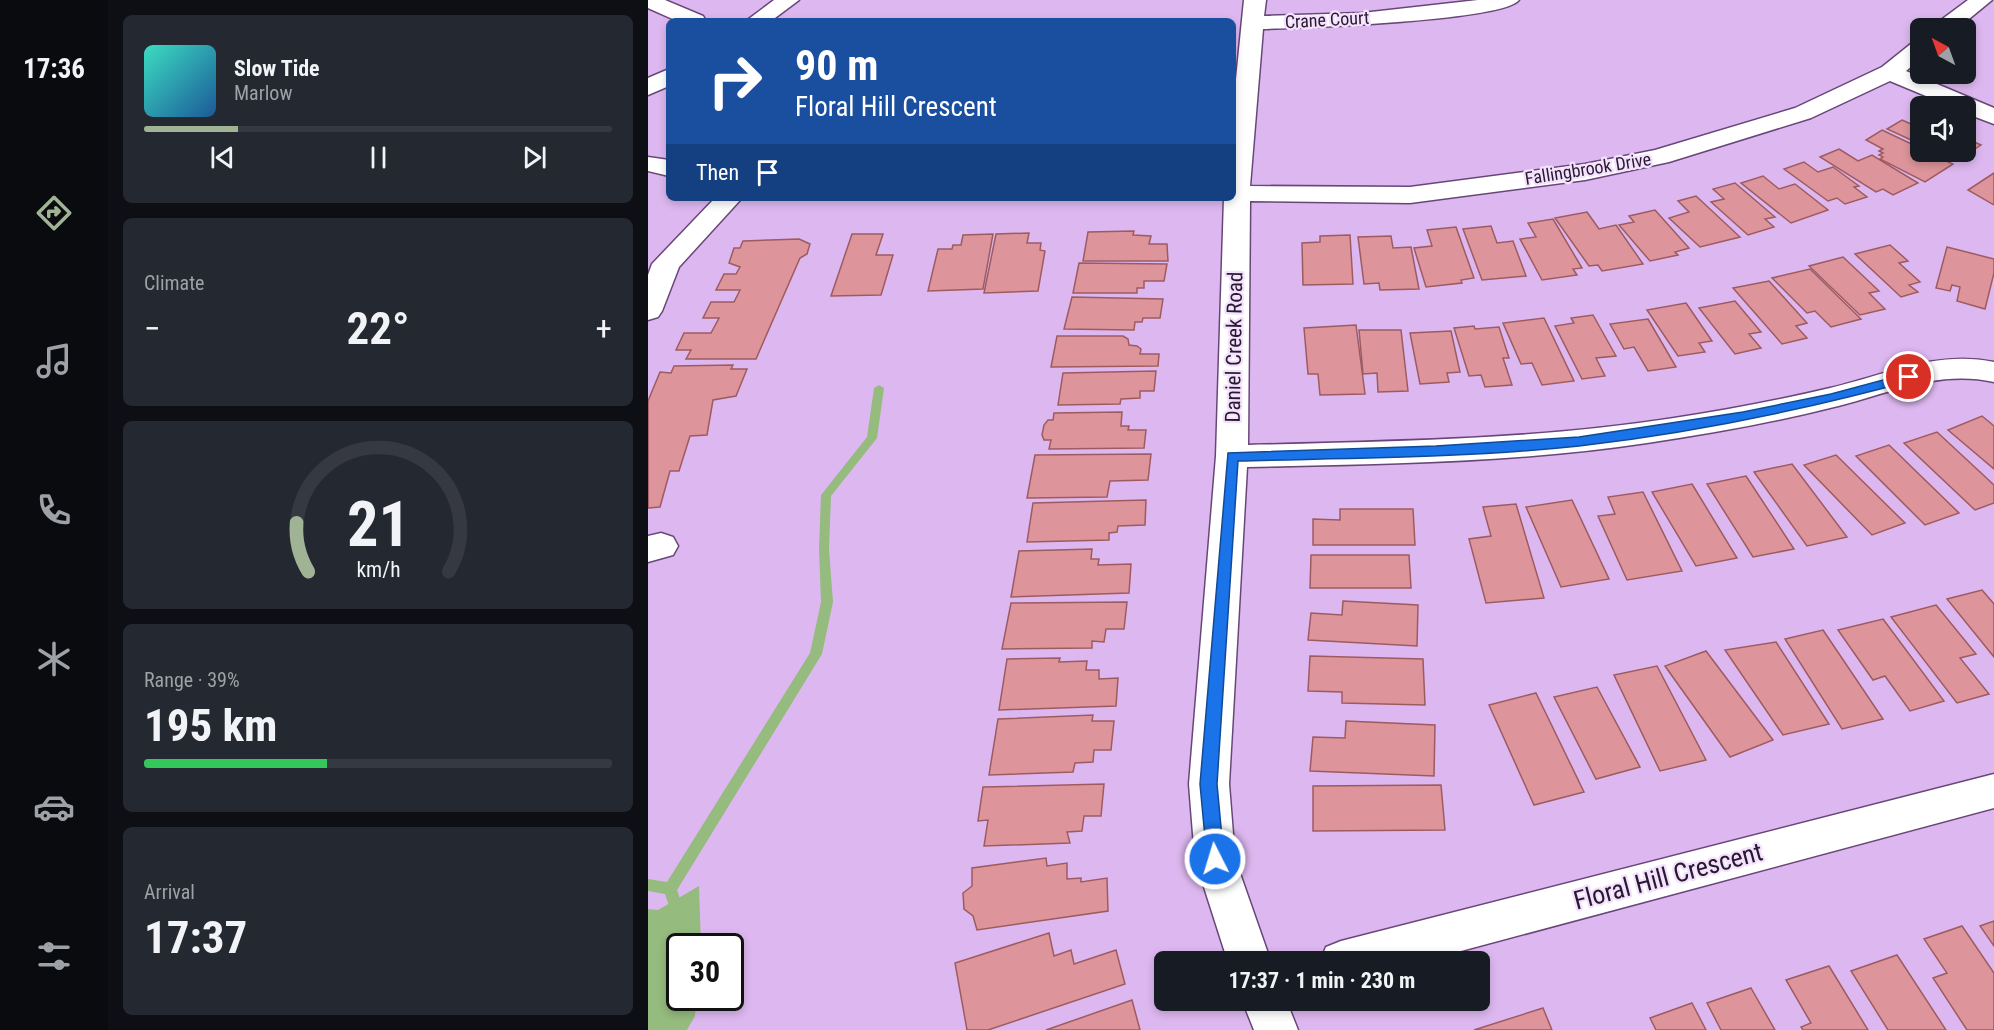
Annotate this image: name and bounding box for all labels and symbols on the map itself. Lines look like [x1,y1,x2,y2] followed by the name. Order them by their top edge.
[1284,7,1370,32] street label: Crane Court
[1910,18,1976,84] north arrow
[1523,148,1652,189] street label: Fallingbrook Drive
[1221,271,1247,423] street label: Daniel Creek Road
[1883,351,1934,402] pin
[1183,827,1247,891] position arrow
[1570,836,1766,916] street label: Floral Hill Crescent
[666,933,744,1011] speed limit sign: 30

